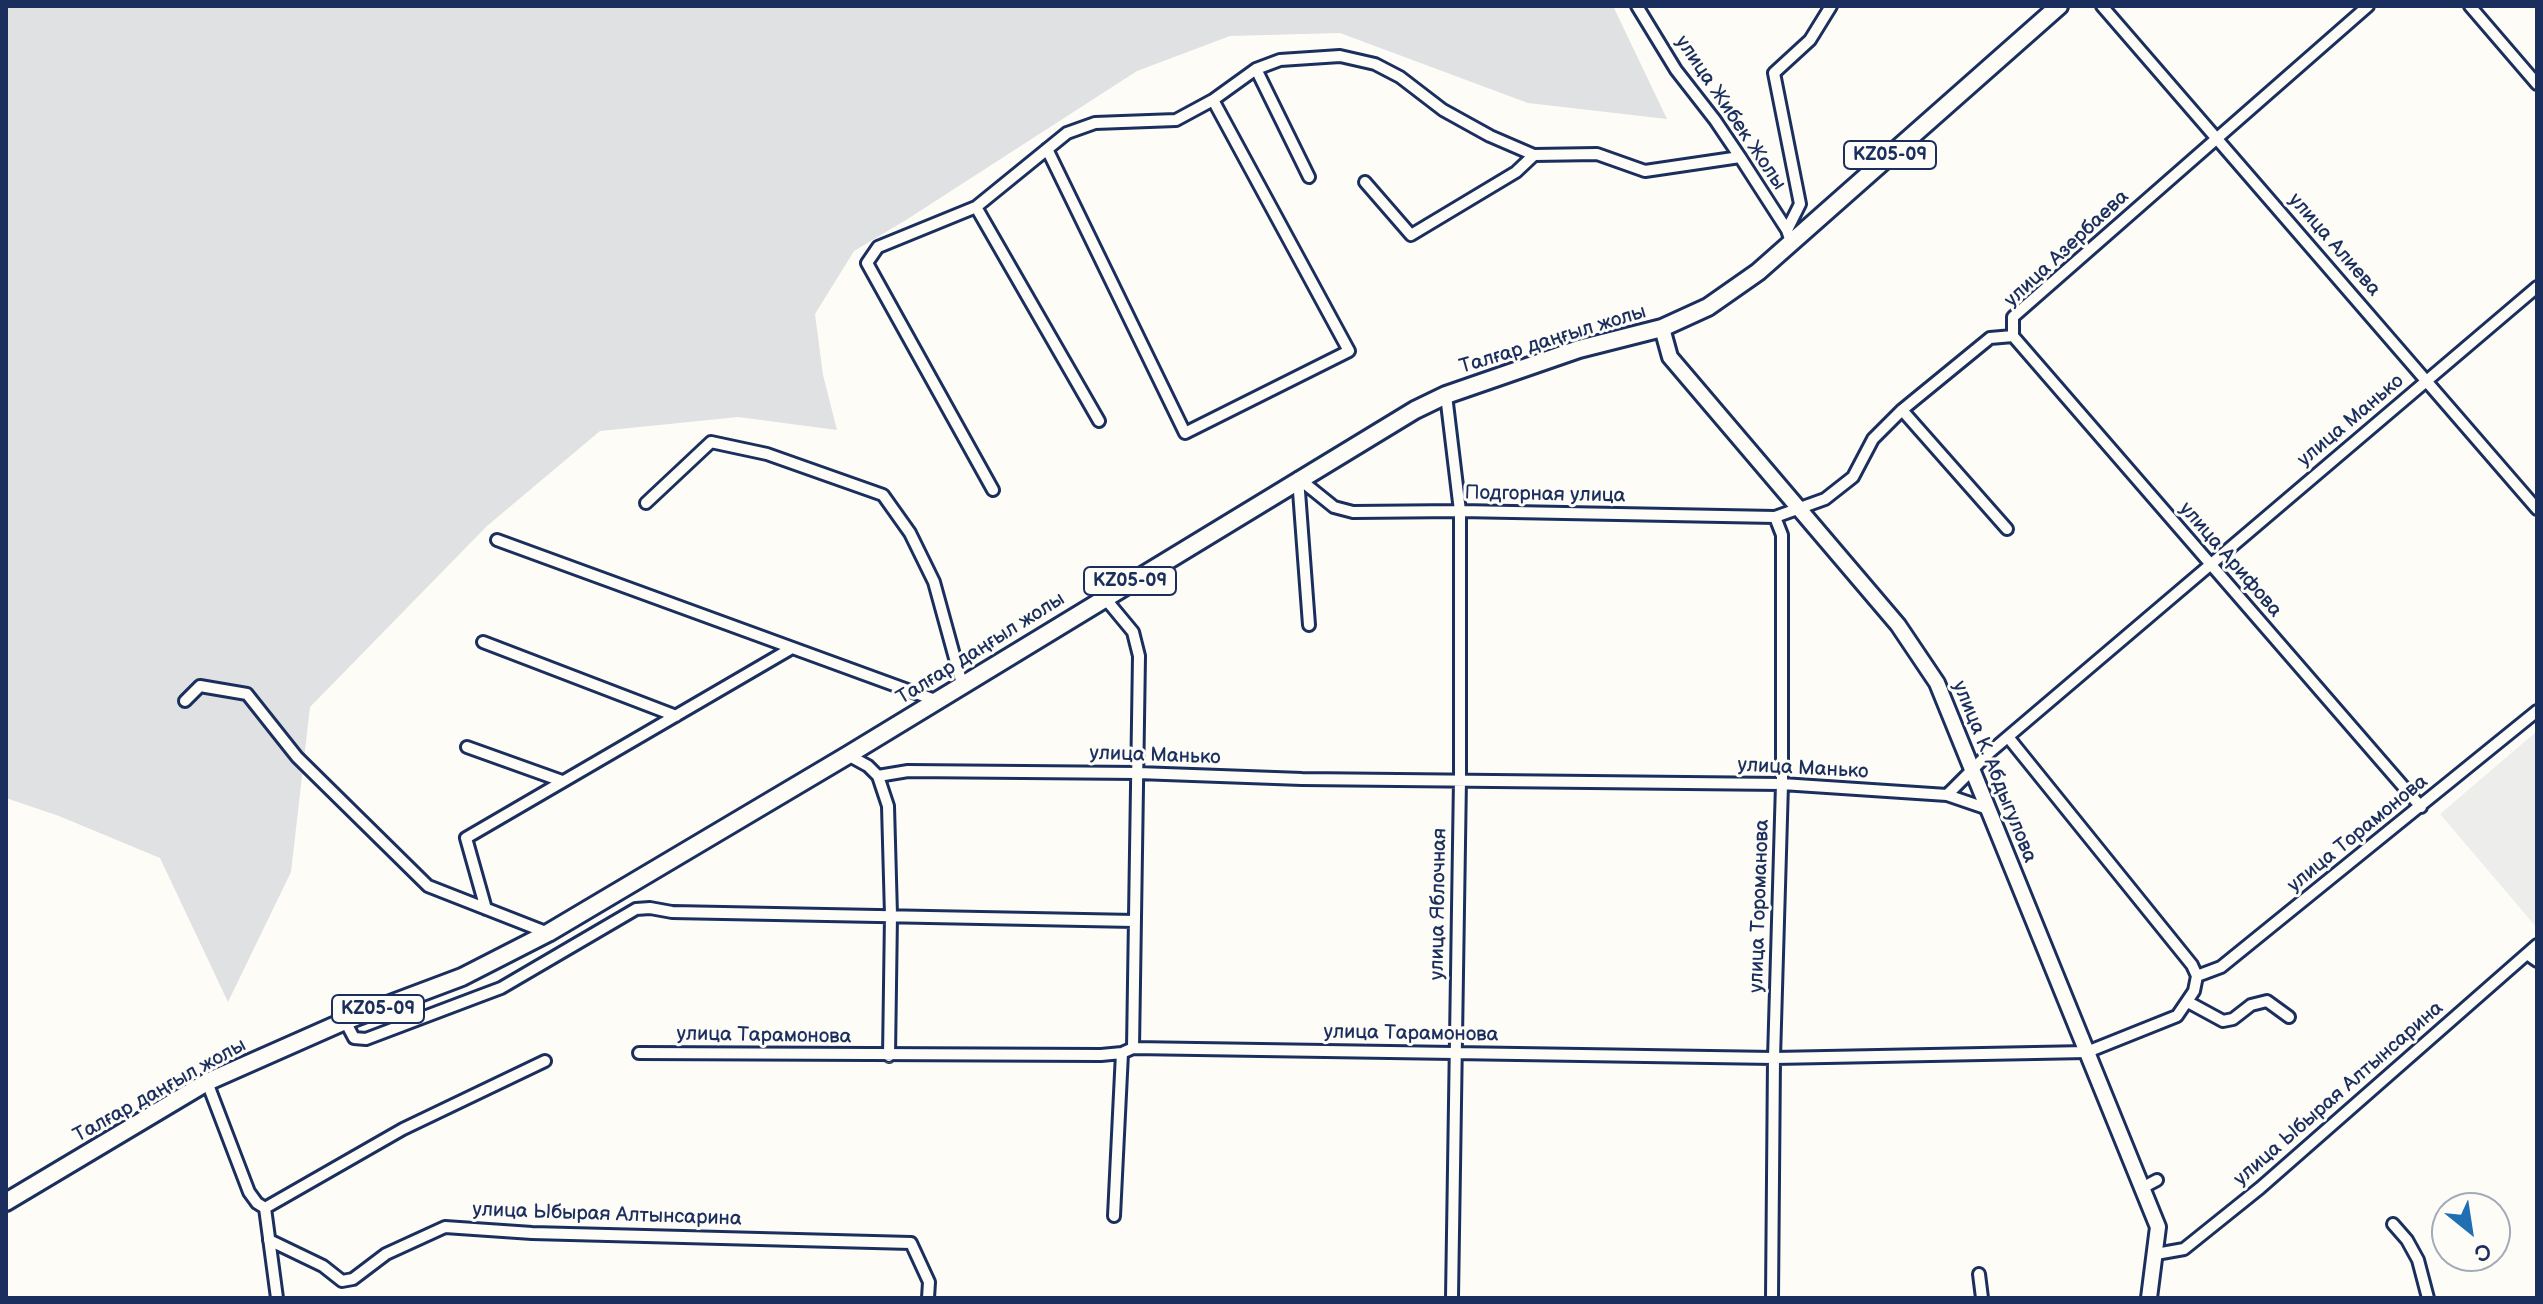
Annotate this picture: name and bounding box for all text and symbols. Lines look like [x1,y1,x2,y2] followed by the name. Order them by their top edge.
[1669,31,1791,195] street label: улица Жибек Жолы
[1844,141,1936,169] road number: KZ05-09
[2000,185,2134,313] street label: улица Азербаева
[2283,189,2385,301] street label: улица Алиева
[1457,300,1649,380] street label: Талғар даңғыл жолы
[2293,370,2409,472] street label: улица Манько
[1464,482,1626,508] street label: Подгорная улица
[2173,498,2287,622] street label: улица Арифова
[1084,567,1176,595] road number: KZ05-09
[893,588,1069,710] street label: Талғар даңғыл жолы
[1947,678,2041,866] street label: улица К. Абдыгулова
[1089,742,1221,770] street label: улица Манько
[1737,754,1869,784] street label: улица Манько
[2283,770,2433,898] street label: улица Торамонова
[1745,819,1775,993] street label: улица Тороманова
[1426,828,1452,980] street label: улица Яблочная
[332,995,424,1023] road number: KZ05-09
[2229,997,2449,1191] street label: улица Ыбырая Алтынсарина
[1323,1020,1499,1048] street label: улица Тарамонова
[676,1022,852,1050] street label: улица Тарамонова
[69,1034,251,1148] street label: Талғар даңғыл жолы
[2431,1192,2511,1272] north arrow
[472,1198,742,1232] street label: улица Ыбырая Алтынсарина
[2469,1236,2496,1267] text: С

